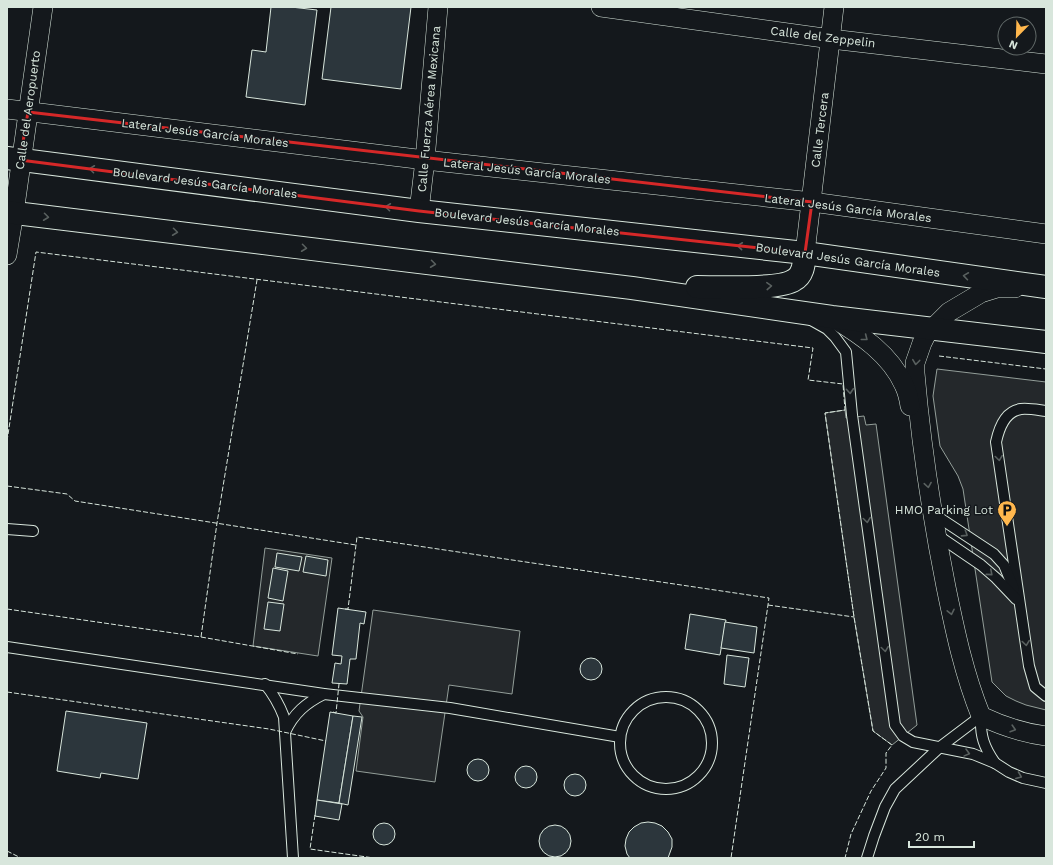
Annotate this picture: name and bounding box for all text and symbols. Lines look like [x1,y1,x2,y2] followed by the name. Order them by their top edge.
[997,16,1037,56] north arrow
[770,24,876,50] street label: Calle del Zeppelin
[415,25,443,193] street label: Calle Fuerza Aérea Mexicana
[1007,37,1020,52] text: N
[13,50,43,170] street label: Calle del Aeropuerto
[808,91,832,168] street label: Calle Tercera
[121,116,289,150] street label: Lateral Jesús García Morales
[442,155,612,187] street label: Lateral Jesús García Morales
[89,165,95,174] one-way arrow
[112,165,298,201] street label: Boulevard Jesús García Morales
[764,191,932,225] street label: Lateral Jesús García Morales
[385,203,391,212] one-way arrow
[434,205,620,239] street label: Boulevard Jesús García Morales
[43,212,49,221] one-way arrow
[172,228,178,237] one-way arrow
[755,240,941,280] street label: Boulevard Jesús García Morales
[737,241,743,250] one-way arrow
[301,243,307,252] one-way arrow
[430,259,436,268] one-way arrow
[963,272,969,281] one-way arrow
[766,281,772,290] one-way arrow
[860,333,867,340] one-way arrow
[912,359,921,365] one-way arrow
[845,388,854,394] one-way arrow
[994,455,1003,461] one-way arrow
[923,481,932,488] one-way arrow
[996,499,1018,527] parking icon: HMO Parking Lot
[895,503,993,517] place label: HMO Parking Lot
[862,517,871,523] one-way arrow
[960,529,967,536] one-way arrow
[985,568,992,575] one-way arrow
[947,609,955,616] one-way arrow
[1021,640,1030,646] one-way arrow
[880,646,889,652] one-way arrow
[1009,724,1016,733] one-way arrow
[964,748,971,757] one-way arrow
[1016,772,1023,780] one-way arrow
[909,823,974,849] scale bar
[915,830,945,844] text: 20 m

